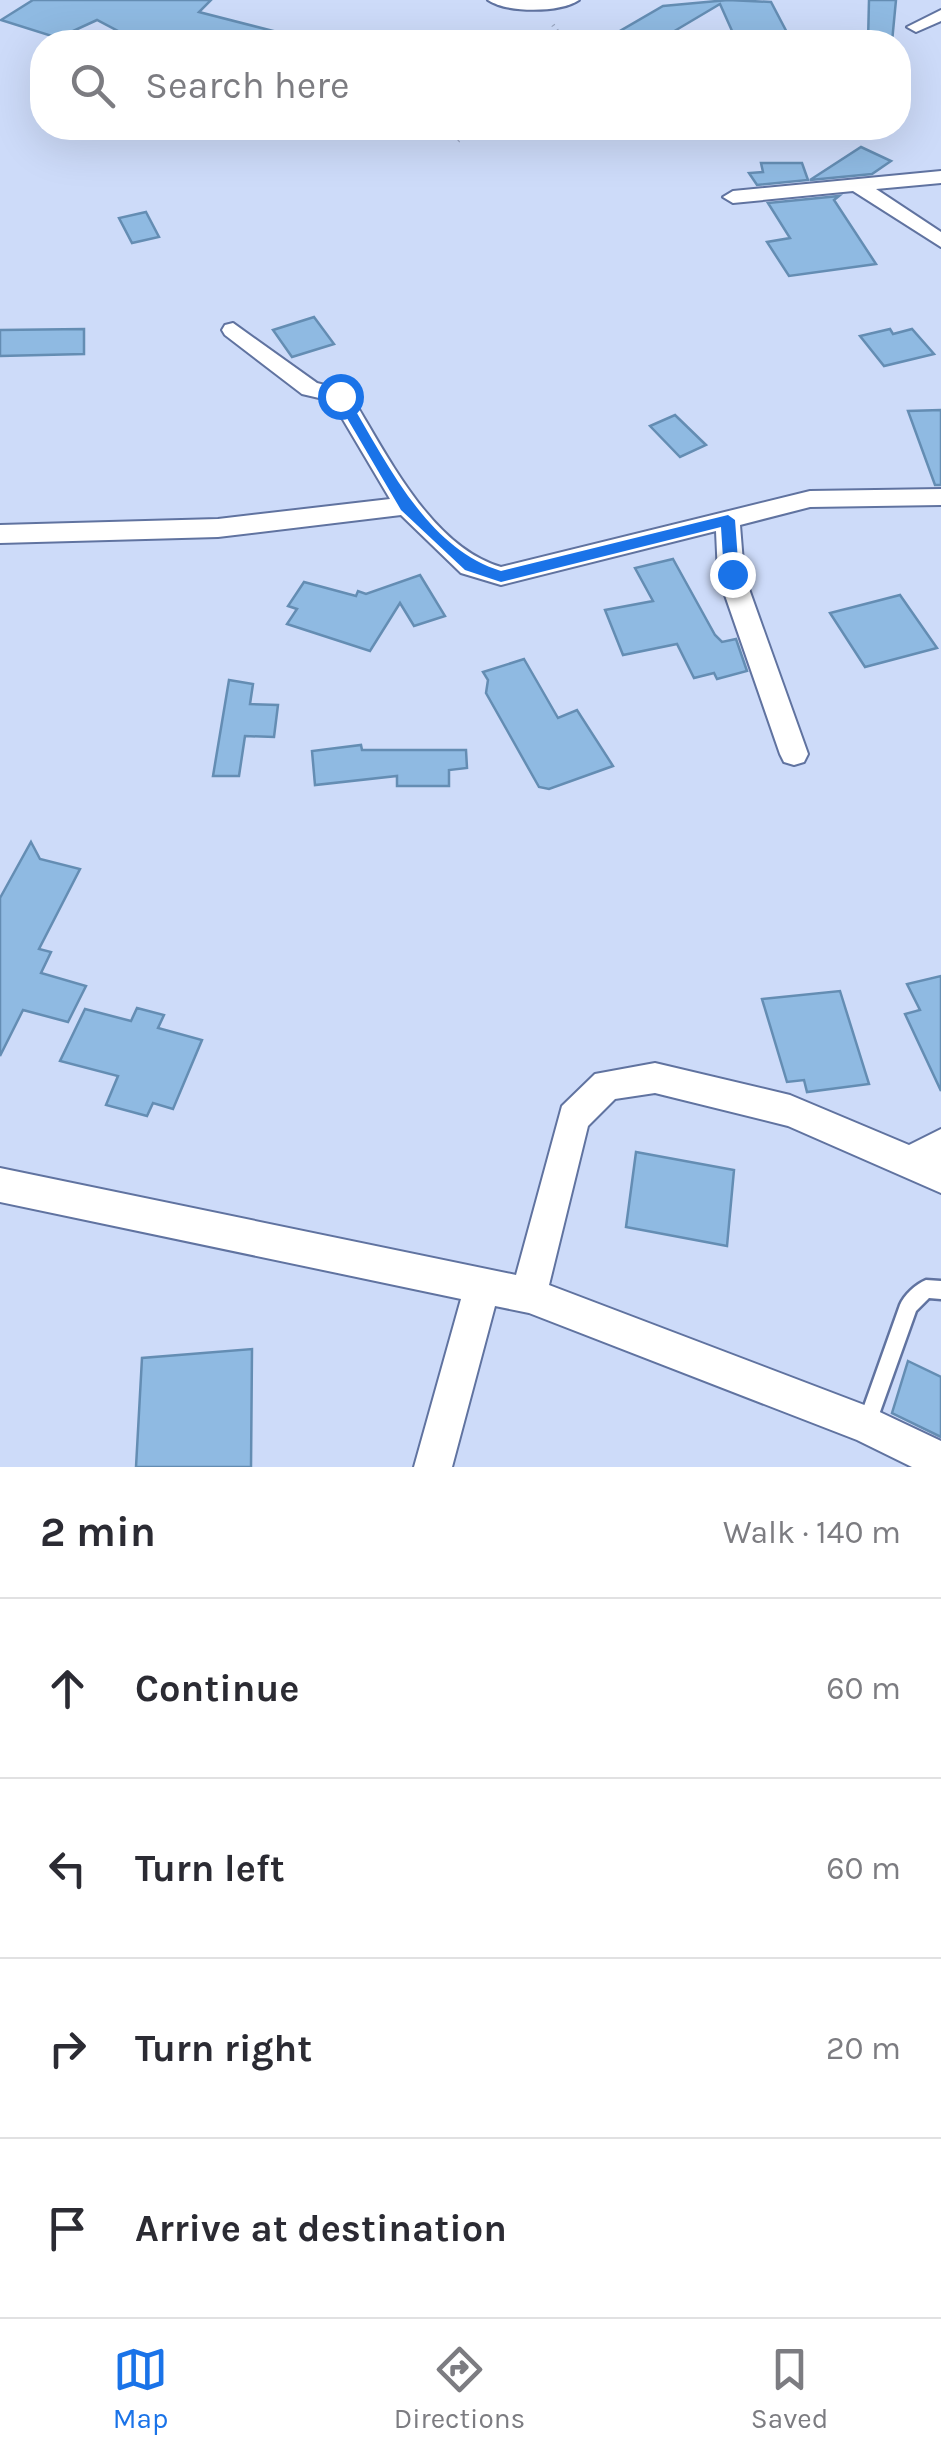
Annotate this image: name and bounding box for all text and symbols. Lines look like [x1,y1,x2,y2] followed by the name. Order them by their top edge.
[30,30,911,140] search box
[65,58,120,113] icon: search
[145,63,349,108] text: Search here
[318,374,364,420] route start
[710,552,756,598] route end
[40,1507,156,1557] text: 2 min
[723,1514,901,1551] text: Walk · 140 m
[40,1661,95,1716] icon: ahead
[135,1666,299,1711] text: Continue
[826,1670,901,1707] text: 60 m
[40,1841,95,1896] icon: left
[135,1846,285,1891] text: Turn left
[826,1850,901,1887] text: 60 m
[40,2021,95,2076] icon: right
[135,2026,312,2071] text: Turn right
[826,2030,901,2067] text: 20 m
[40,2201,95,2256] icon: arrive
[135,2206,507,2251] text: Arrive at destination
[113,2342,168,2435] tab: Map
[394,2342,525,2435] tab: Directions
[751,2342,828,2435] tab: Saved

